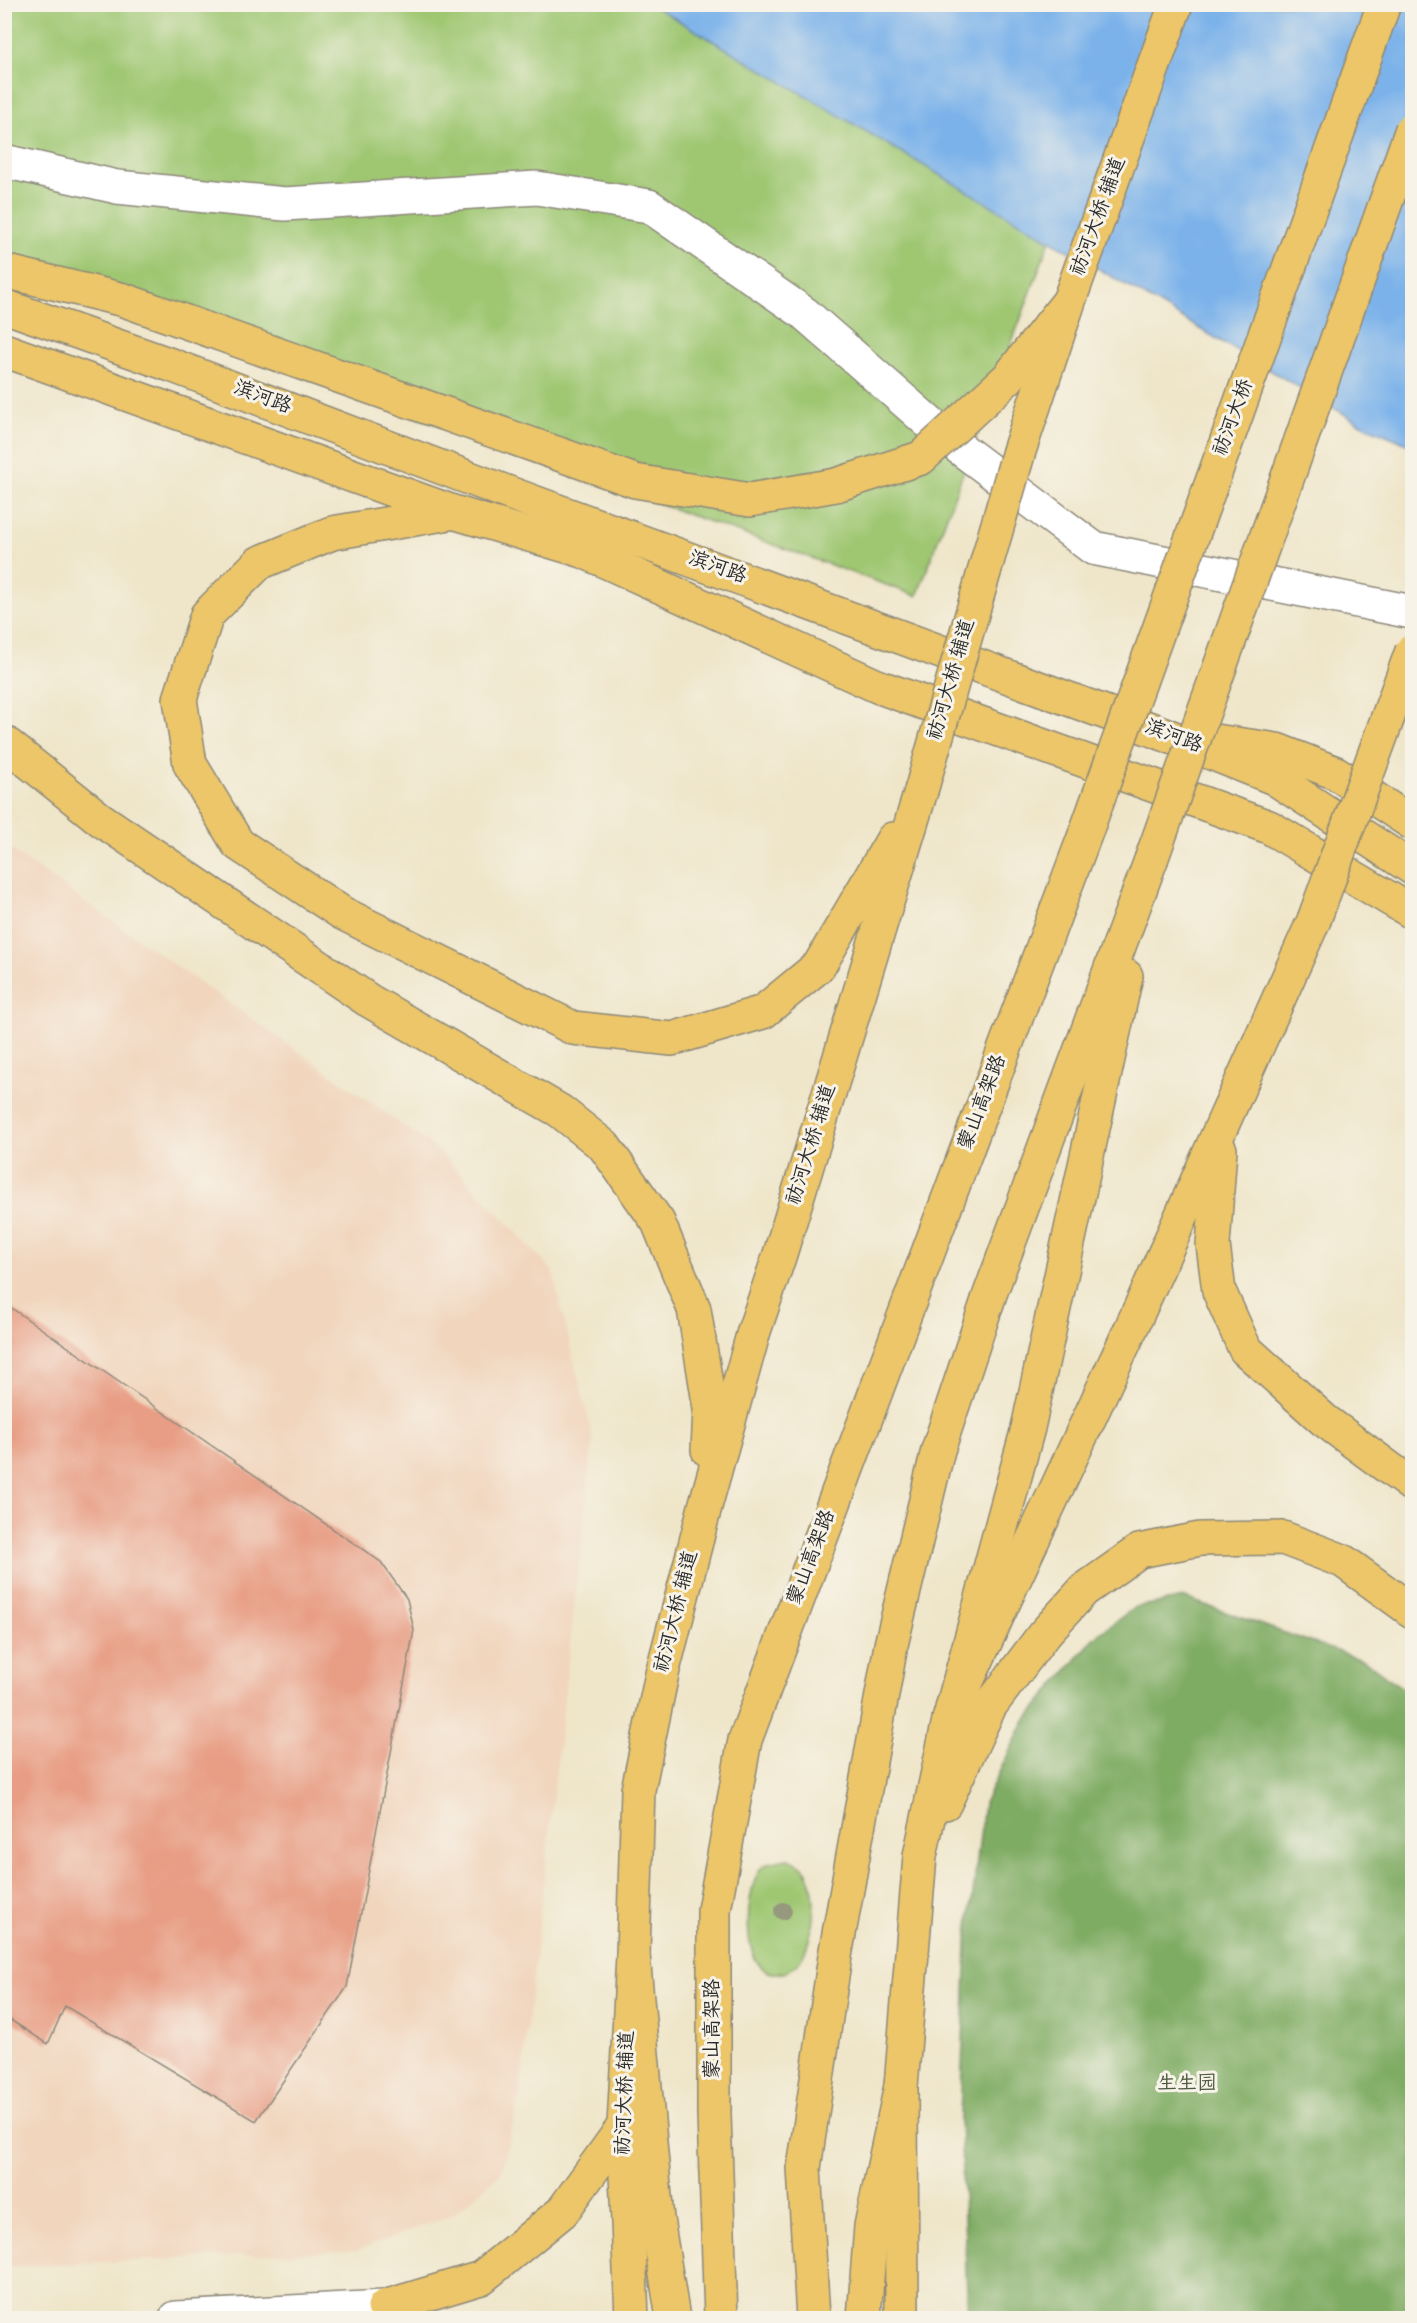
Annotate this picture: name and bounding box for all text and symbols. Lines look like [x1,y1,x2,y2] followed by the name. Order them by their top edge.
[1066,154,1132,280] street label: 祊河大桥 辅道
[230,376,296,421] street label: 滨河路
[1210,376,1259,460] street label: 祊河大桥
[685,546,751,590] street label: 滨河路
[923,616,981,743] street label: 祊河大桥 辅道
[1141,715,1207,760] street label: 滨河路
[953,1051,1013,1154] street label: 蒙山高架路
[782,1081,842,1208] street label: 祊河大桥 辅道
[782,1506,842,1609] street label: 蒙山高架路
[650,1548,704,1675] street label: 祊河大桥 辅道
[701,1978,726,2079] street label: 蒙山高架路
[611,2030,641,2156] street label: 祊河大桥 辅道
[1157,2073,1217,2097] park label: 生生园

